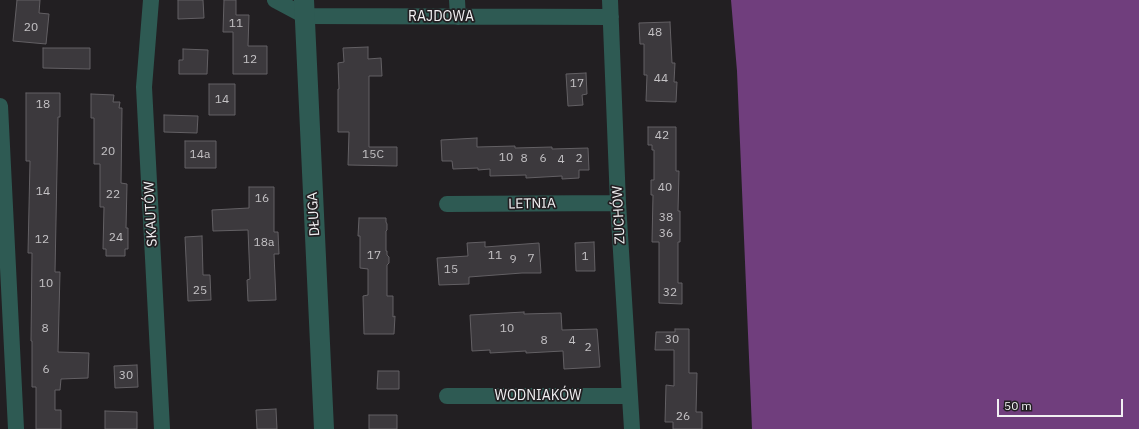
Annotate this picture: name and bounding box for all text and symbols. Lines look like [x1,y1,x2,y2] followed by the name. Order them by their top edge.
[408,9,474,25] street label: RAJDOWA
[229,17,243,31] house number: 11
[24,21,38,35] house number: 20
[648,26,662,40] house number: 48
[243,53,257,67] house number: 12
[654,72,668,86] house number: 44
[570,77,584,91] house number: 17
[215,93,229,107] house number: 14
[36,98,50,112] house number: 18
[655,129,669,143] house number: 42
[101,145,115,159] house number: 20
[190,148,210,162] house number: 14a
[362,148,384,162] house number: 15C
[499,151,513,165] house number: 10
[520,152,528,166] house number: 8
[539,152,547,166] house number: 6
[575,152,583,166] house number: 2
[557,153,565,167] house number: 4
[141,181,161,247] street label: SKAUTÓW
[658,181,672,195] house number: 40
[36,185,50,199] house number: 14
[609,185,629,245] street label: ZUCHÓW
[106,188,120,202] house number: 22
[304,191,324,237] street label: DŁUGA
[255,192,269,206] house number: 16
[508,195,556,213] street label: LETNIA
[659,211,673,225] house number: 38
[659,227,673,241] house number: 36
[109,231,123,245] house number: 24
[35,233,49,247] house number: 12
[254,236,274,250] house number: 18a
[367,249,381,263] house number: 17
[488,249,502,263] house number: 11
[581,250,589,264] house number: 1
[527,252,535,266] house number: 7
[509,253,517,267] house number: 9
[444,263,458,277] house number: 15
[39,277,53,291] house number: 10
[193,284,207,298] house number: 25
[663,286,677,300] house number: 32
[41,322,49,336] house number: 8
[500,322,514,336] house number: 10
[665,333,679,347] house number: 30
[540,334,548,348] house number: 8
[568,334,576,348] house number: 4
[584,341,592,355] house number: 2
[42,363,50,377] house number: 6
[119,369,133,383] house number: 30
[494,388,582,404] street label: WODNIAKÓW
[999,391,1125,417] scale bar
[1004,398,1032,413] text: 50 m
[676,410,690,424] house number: 26

